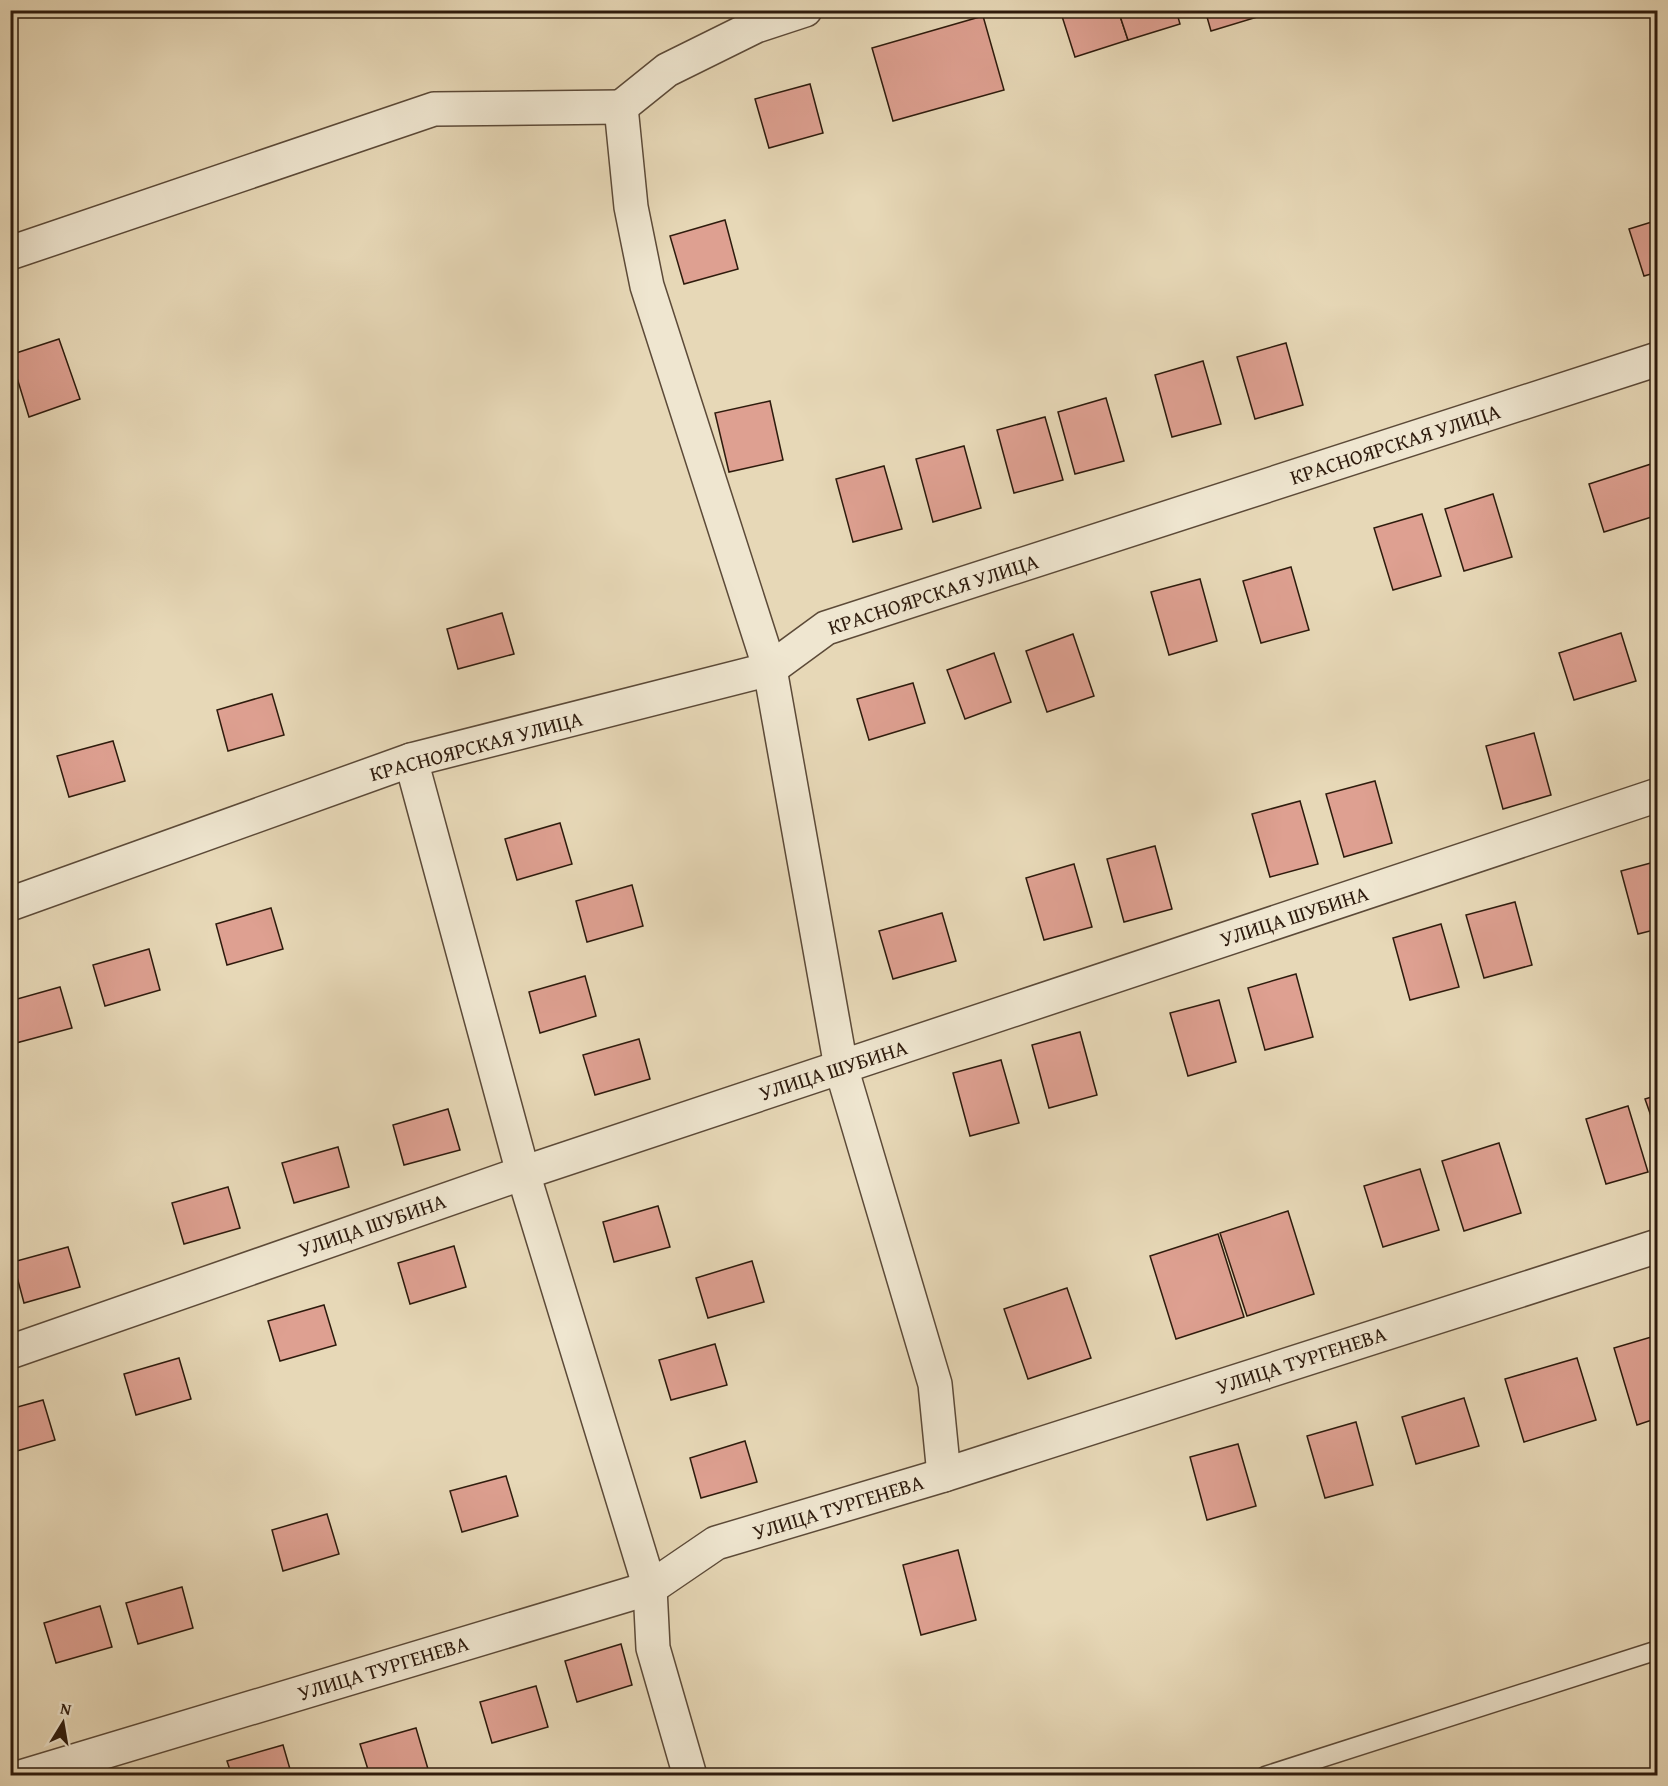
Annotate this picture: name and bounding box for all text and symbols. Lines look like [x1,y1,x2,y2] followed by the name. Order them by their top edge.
[1286,395,1504,493] street label: КРАСНОЯРСКАЯ УЛИЦА
[824,545,1042,643] street label: КРАСНОЯРСКАЯ УЛИЦА
[366,703,586,789] street label: КРАСНОЯРСКАЯ УЛИЦА
[1216,877,1372,955] street label: УЛИЦА ШУБИНА
[755,1031,911,1109] street label: УЛИЦА ШУБИНА
[294,1185,450,1265] street label: УЛИЦА ШУБИНА
[1212,1318,1390,1402] street label: УЛИЦА ТУРГЕНЕВА
[749,1466,927,1548] street label: УЛИЦА ТУРГЕНЕВА
[294,1627,472,1709] street label: УЛИЦА ТУРГЕНЕВА
[33,1693,93,1753] north arrow
[58,1695,74,1721] text: N

